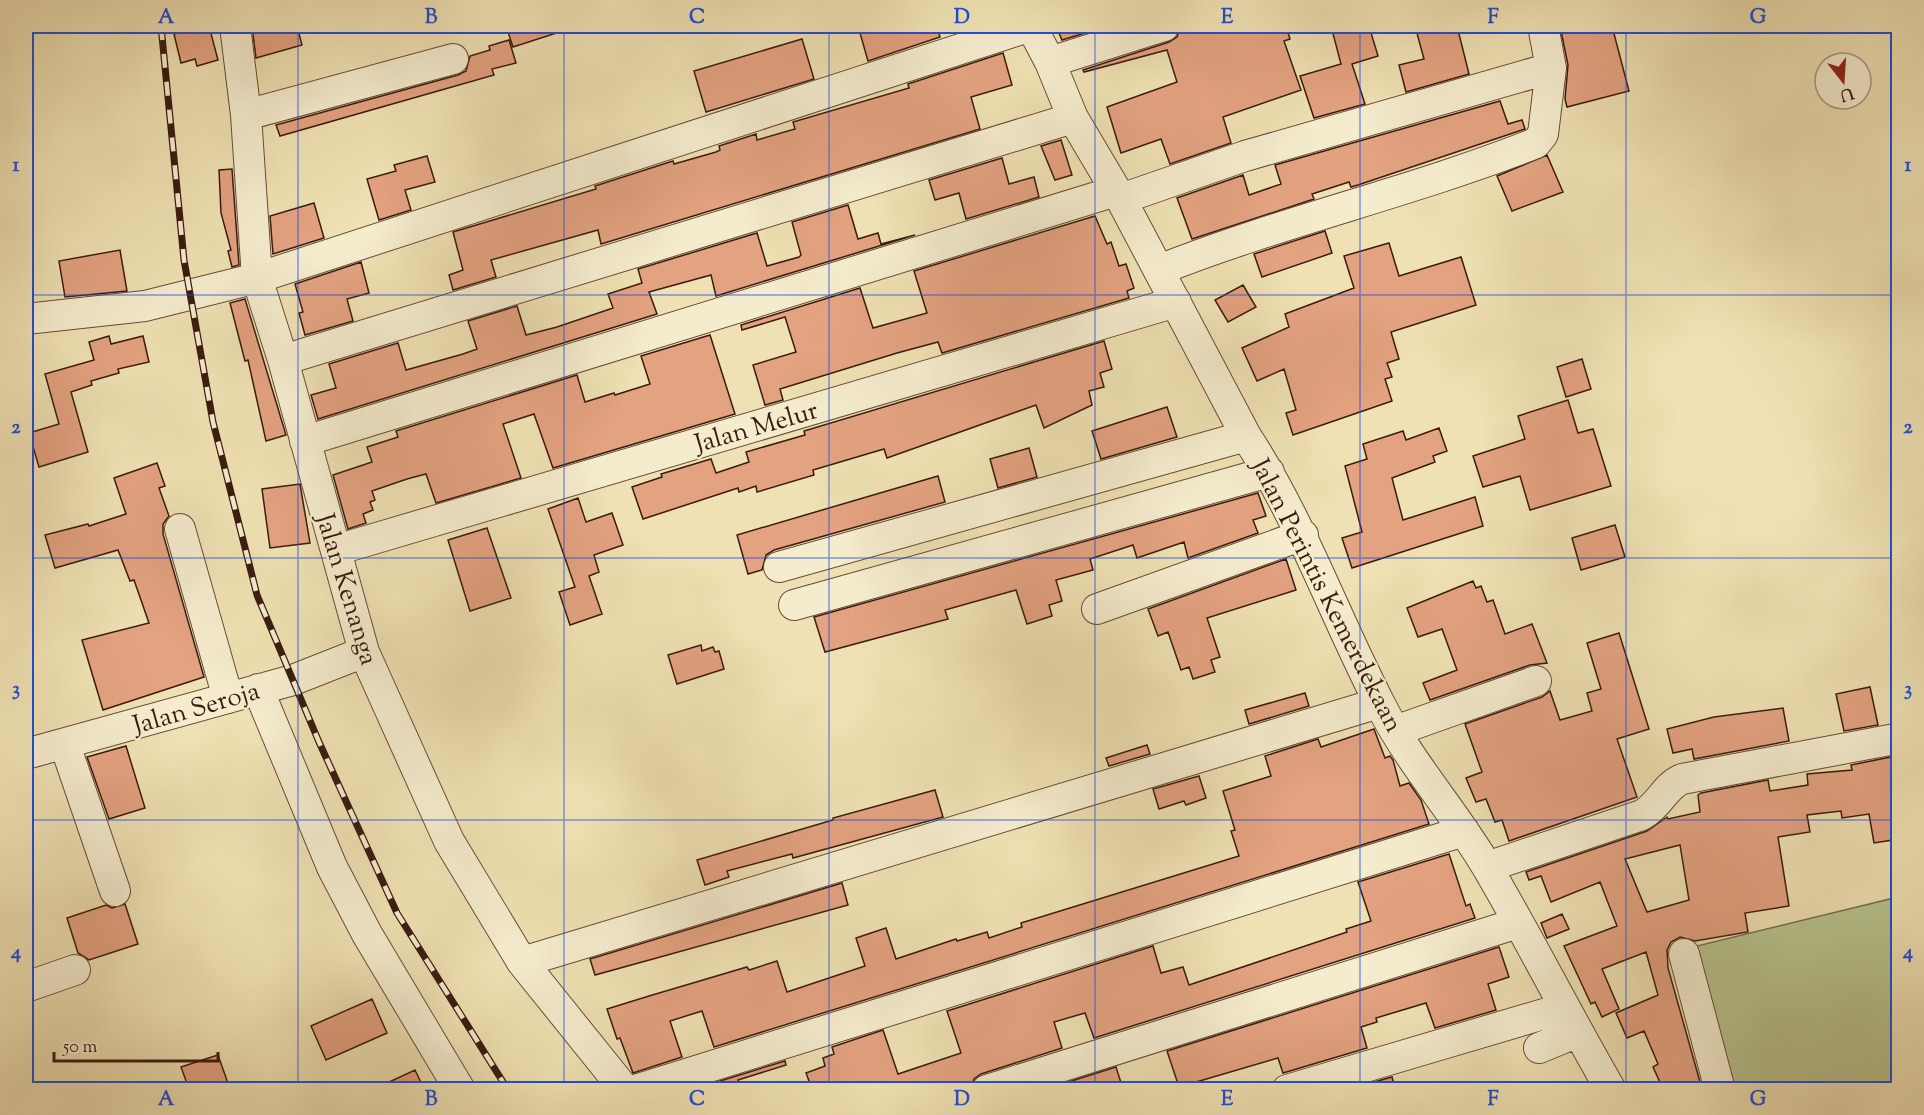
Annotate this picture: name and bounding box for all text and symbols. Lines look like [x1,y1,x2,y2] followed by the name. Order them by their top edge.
[158,4,175,33] text: A
[425,4,438,33] text: B
[689,4,705,33] text: C
[954,4,970,33] text: D
[1221,4,1234,33] text: E
[1487,4,1499,33] text: F
[1750,4,1767,33] text: G
[1813,51,1873,111] north arrow
[1836,80,1856,106] text: U
[13,152,20,181] text: 1
[1905,152,1912,181] text: 1
[689,393,823,464] street label: Jalan Melur
[11,414,21,443] text: 2
[1903,414,1913,443] text: 2
[1240,451,1411,739] street label: Jalan Perintis Kemerdekaan
[304,508,386,670] street label: Jalan Kenanga
[127,674,264,746] street label: Jalan Seroja
[12,676,20,705] text: 3
[1904,676,1912,705] text: 3
[10,939,21,968] text: 4
[1902,939,1913,968] text: 4
[54,1025,218,1063] scale bar
[62,1035,98,1061] text: 50 m
[158,1086,175,1115] text: A
[425,1086,438,1115] text: B
[689,1086,705,1115] text: C
[954,1086,970,1115] text: D
[1221,1086,1234,1115] text: E
[1487,1086,1499,1115] text: F
[1750,1086,1767,1115] text: G

